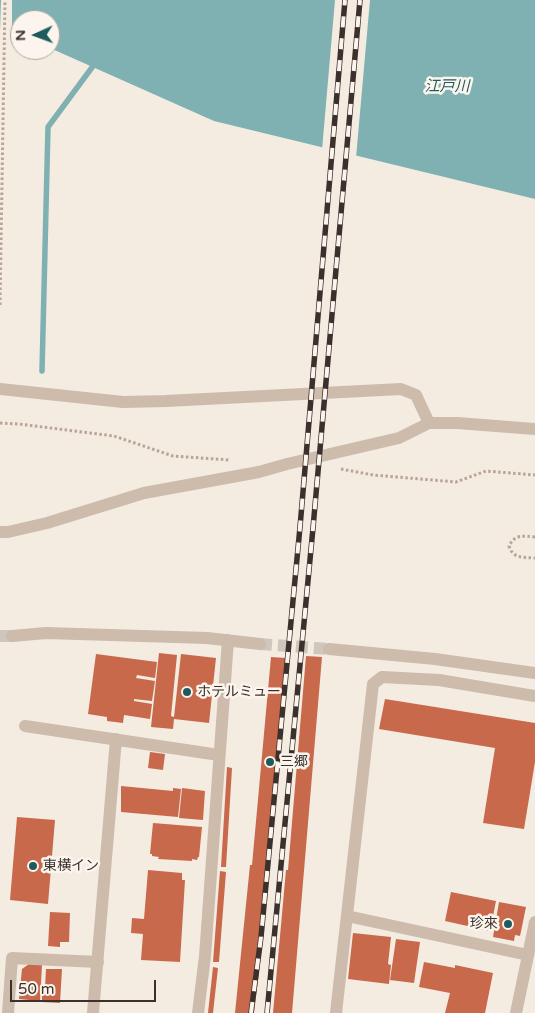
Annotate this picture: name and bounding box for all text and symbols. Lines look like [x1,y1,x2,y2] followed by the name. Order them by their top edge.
[10,10,60,60] north arrow
[12,30,29,41] text: N
[425,78,469,96] water label: 江戸川
[197,684,281,700] place label: ホテルミュー
[181,686,193,698] marker: ホテルミュー
[280,754,308,770] place label: 三郷
[264,756,276,768] marker: 三郷
[43,858,99,874] place label: 東横イン
[27,860,39,872] marker: 東横イン
[470,916,498,932] place label: 珍來
[502,918,514,930] marker: 珍來
[12,970,159,1002] scale bar
[18,980,55,998] text: 50 m

